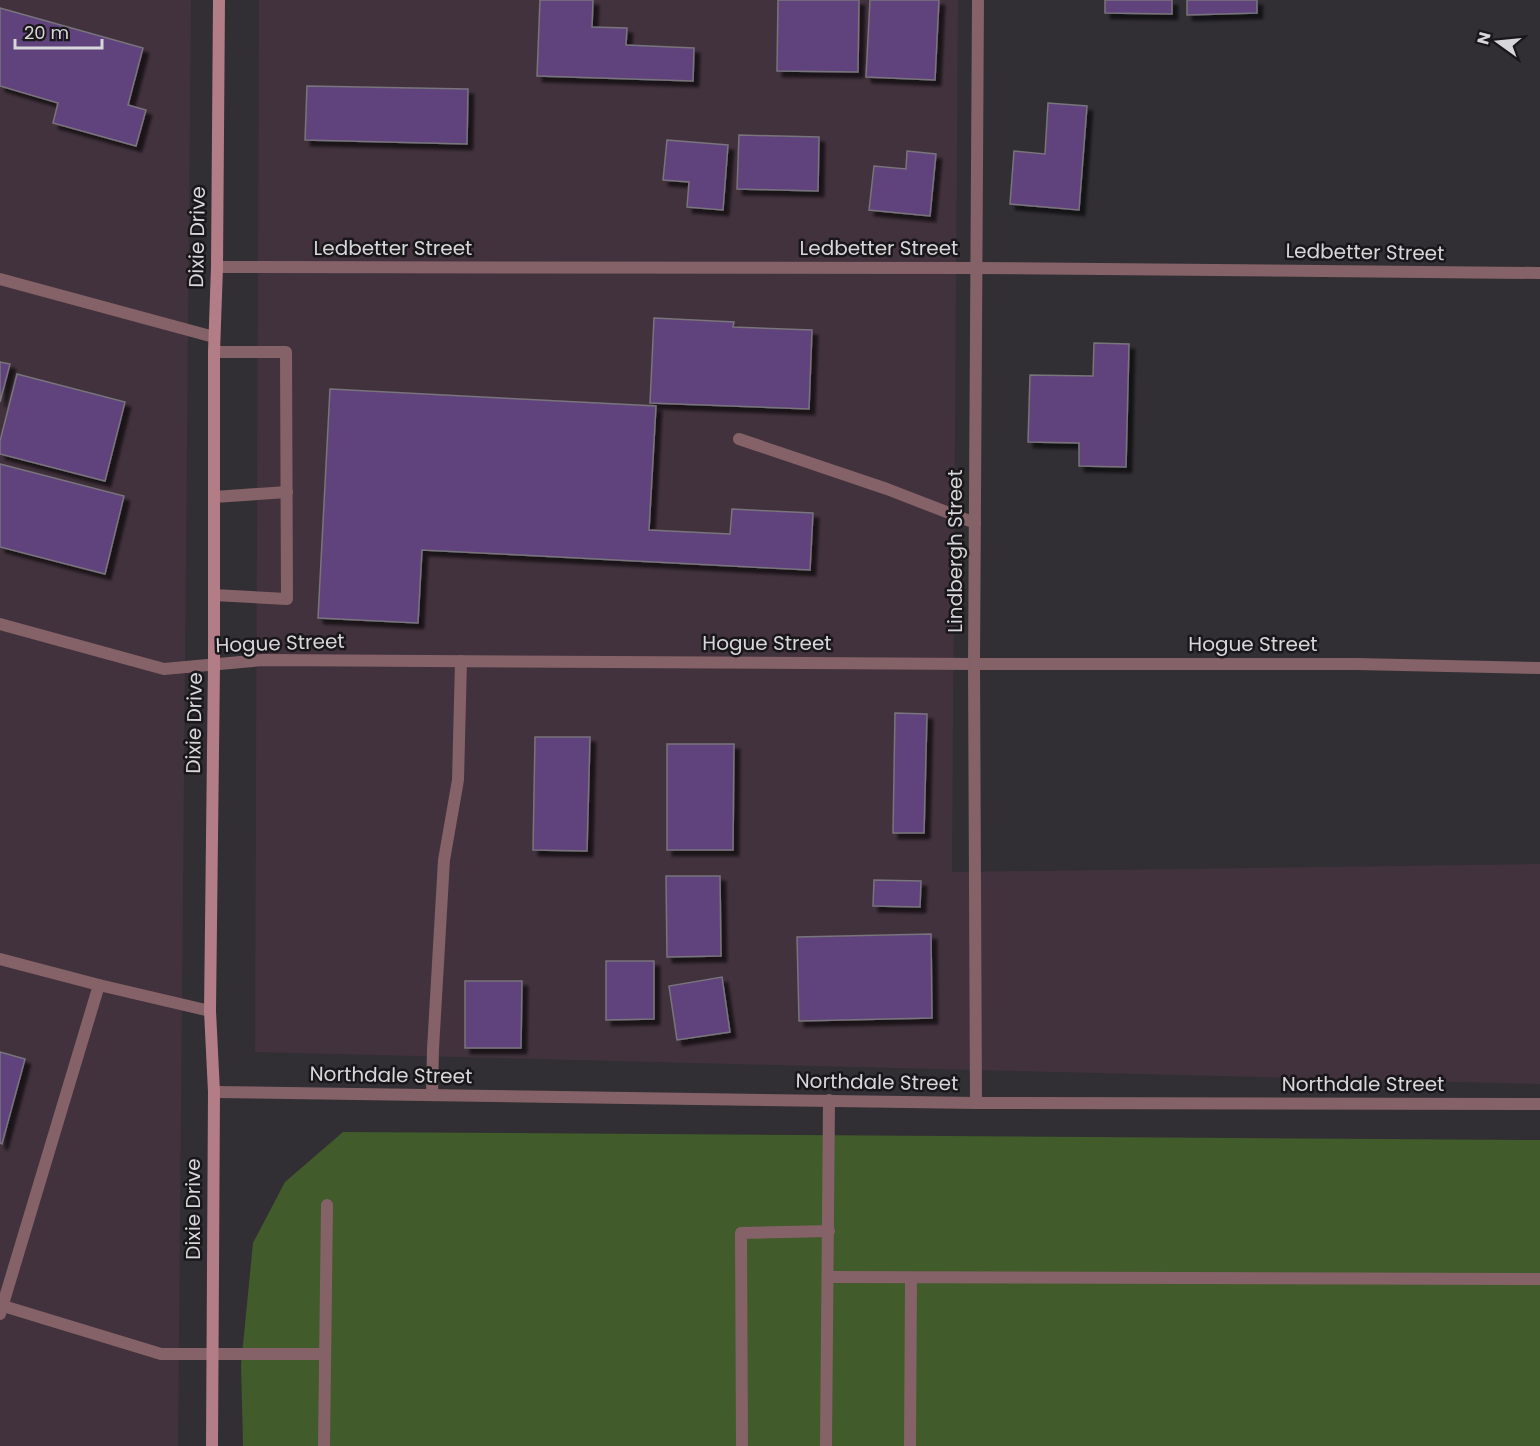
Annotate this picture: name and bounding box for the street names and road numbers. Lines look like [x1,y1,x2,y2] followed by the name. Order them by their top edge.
[182,186,212,288] street label: Dixie Drive
[314,234,472,262] street label: Ledbetter Street
[800,234,958,262] street label: Ledbetter Street
[1285,237,1445,267] street label: Ledbetter Street
[941,469,969,633] street label: Lindbergh Street
[215,627,345,659] street label: Hogue Street
[702,629,832,657] street label: Hogue Street
[1188,630,1318,658] street label: Hogue Street
[179,672,209,774] street label: Dixie Drive
[309,1060,473,1090] street label: Northdale Street
[795,1067,959,1097] street label: Northdale Street
[1282,1070,1444,1098] street label: Northdale Street
[179,1158,207,1260] street label: Dixie Drive

